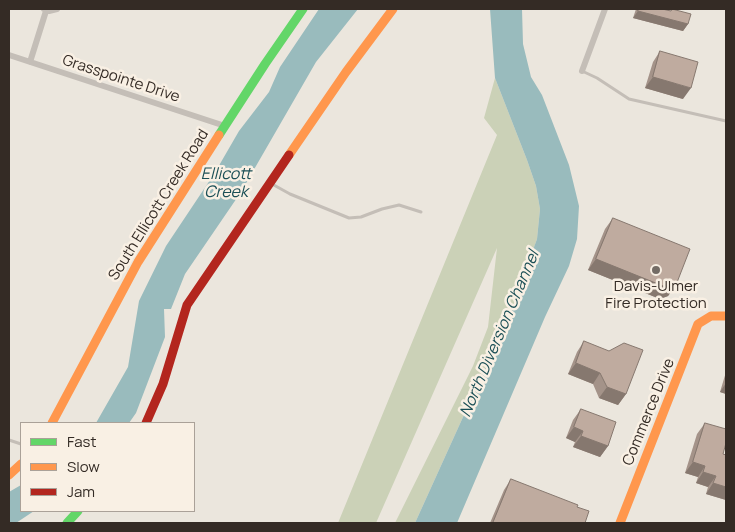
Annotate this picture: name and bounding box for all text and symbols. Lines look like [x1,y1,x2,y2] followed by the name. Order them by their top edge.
[60,52,182,106] street label: Grasspointe Drive
[105,126,213,284] street label: South Ellicott Creek Road
[201,165,251,203] water label: Ellicott Creek
[456,248,544,420] water label: North Diversion Channel
[650,264,662,276] marker: Davis-Ulmer Fire Protection
[605,278,707,313] place label: Davis-Ulmer Fire Protection
[619,356,679,468] street label: Commerce Drive
[20,422,195,512] legend
[67,431,96,452] text: Fast
[67,456,100,477] text: Slow
[67,481,95,502] text: Jam

